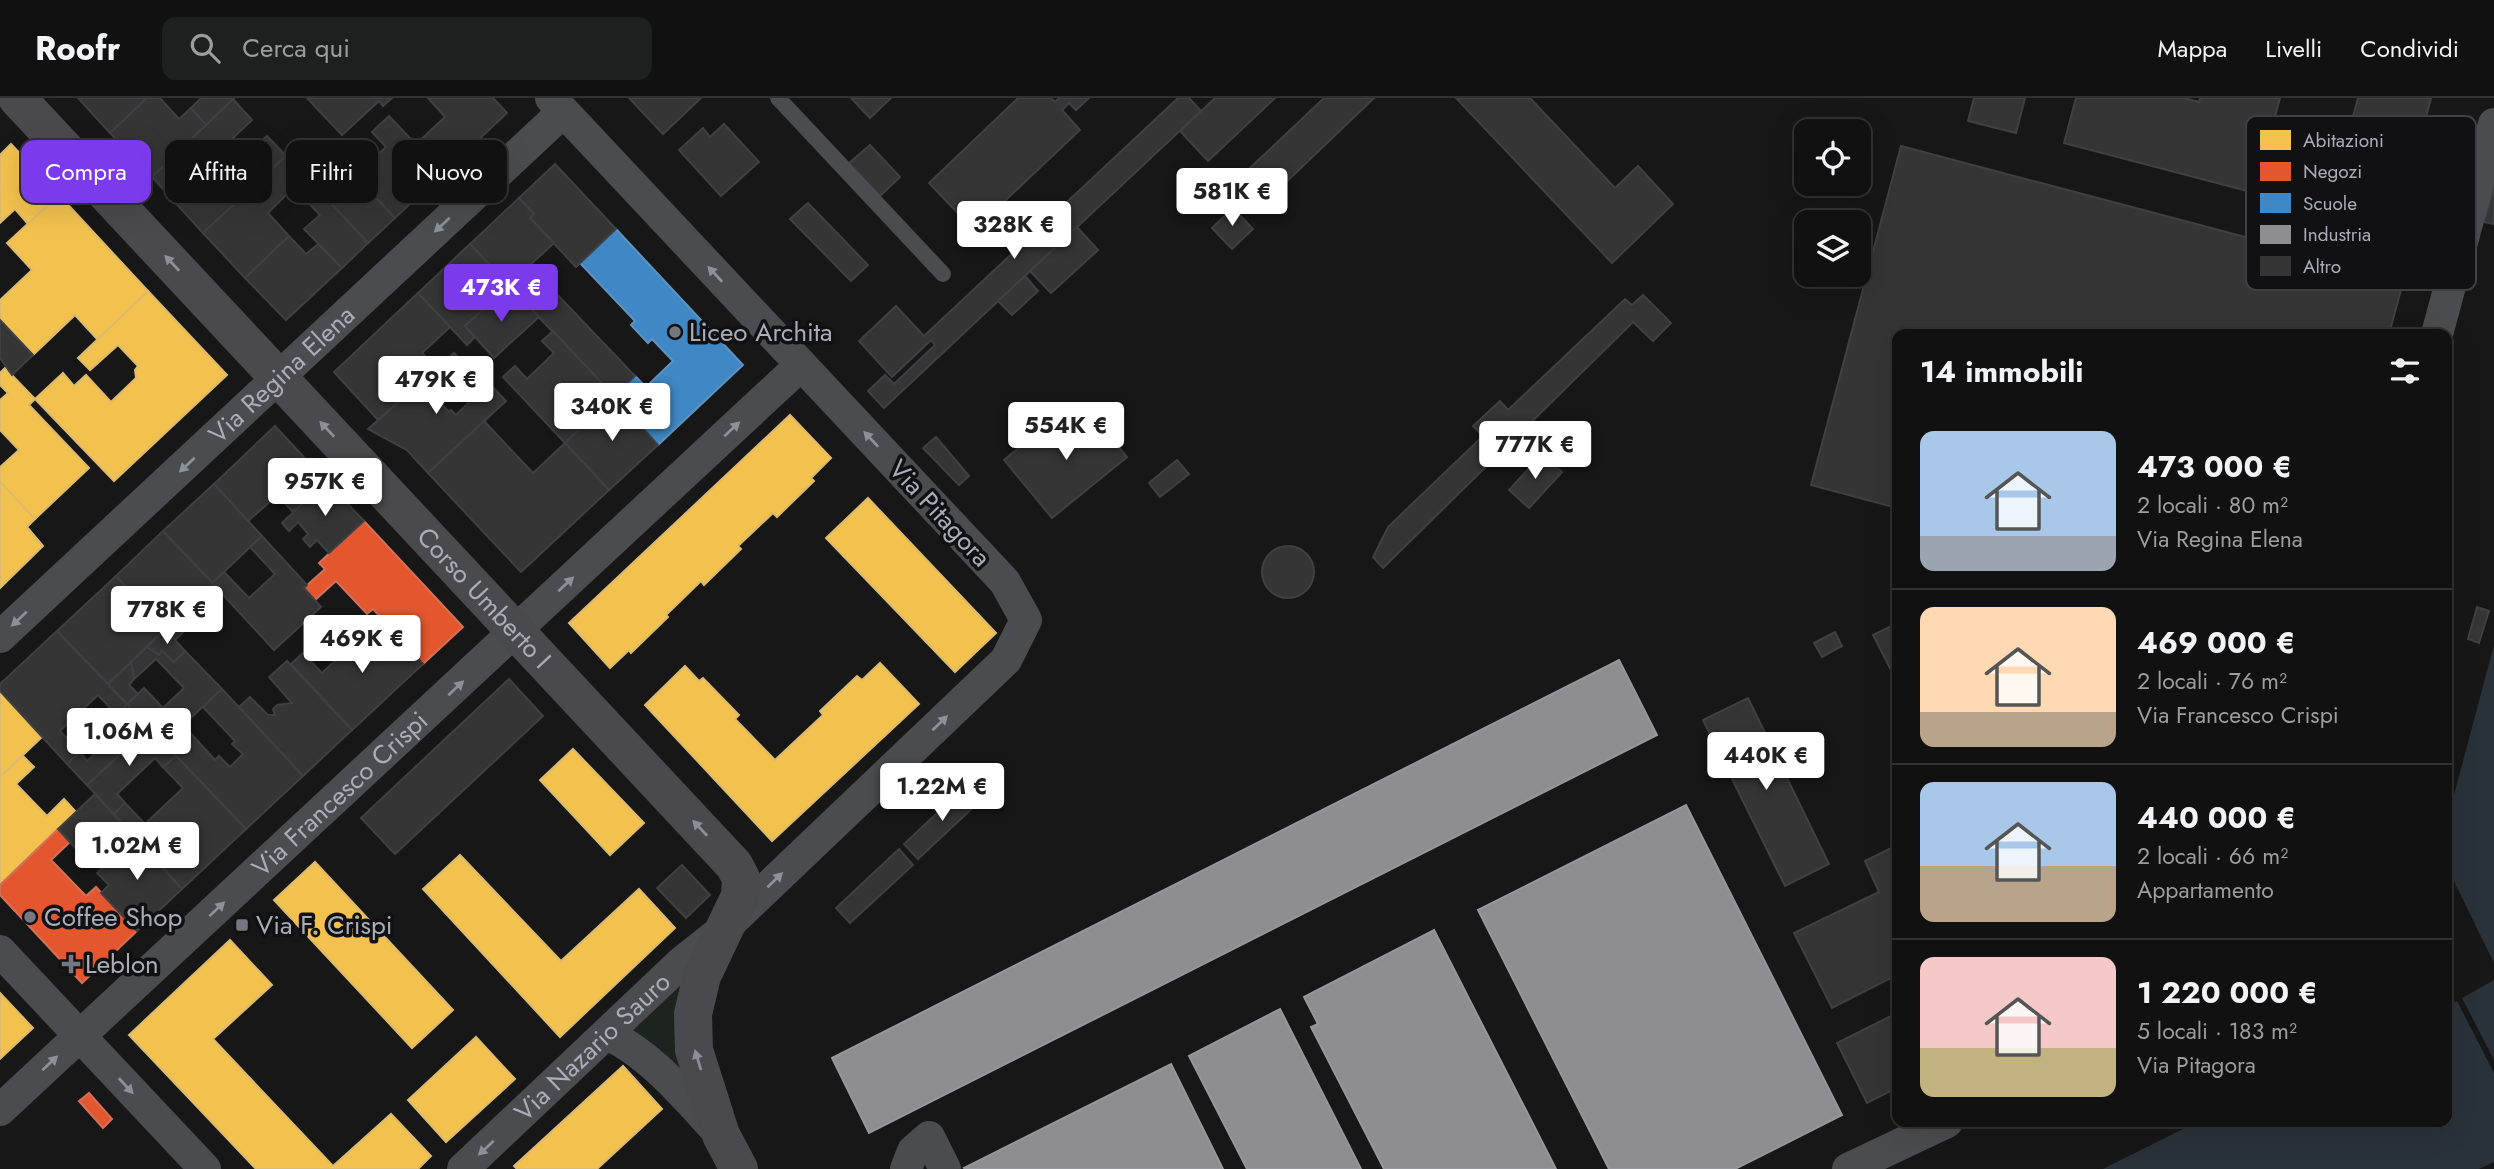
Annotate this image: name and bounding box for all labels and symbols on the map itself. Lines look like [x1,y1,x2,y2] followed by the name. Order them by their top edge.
[2246,116,2476,290] legend
[2303,127,2384,154] text: Abitazioni
[2303,158,2362,185] text: Negozi
[1175,169,1289,228] pin: 581K €
[2303,190,2357,217] text: Scuole
[957,202,1071,261] pin: 328K €
[434,217,451,233] one-way arrow
[2303,221,2371,248] text: Industria
[2303,253,2341,280] text: Altro
[164,255,180,272] one-way arrow
[444,264,558,324] pin: 473K €
[708,266,724,283] one-way arrow
[200,297,363,452] street label: Via Regina Elena
[689,313,833,351] place label: Liceo Archita
[667,324,683,340] marker: Liceo Archita
[379,356,493,416] pin: 479K €
[555,384,669,443] pin: 340K €
[1009,402,1123,462] pin: 554K €
[320,421,336,438] one-way arrow
[723,422,740,438] one-way arrow
[1478,422,1592,481] pin: 777K €
[864,431,880,448] one-way arrow
[880,451,1000,575] street label: Via Pitagora
[179,456,196,472] one-way arrow
[268,458,382,518] pin: 957K €
[408,518,560,677] street label: Corso Umberto I
[557,576,575,592] one-way arrow
[110,587,224,646] pin: 778K €
[10,611,28,627] one-way arrow
[305,616,419,675] pin: 469K €
[447,680,464,696] one-way arrow
[243,702,436,886] street label: Via Francesco Crispi
[64,708,194,768] pin: 1.06M €
[931,715,948,731] one-way arrow
[1709,732,1823,792] pin: 440K €
[877,764,1007,823] pin: 1.22M €
[692,819,708,837] one-way arrow
[72,822,202,882] pin: 1.02M €
[766,872,783,888] one-way arrow
[44,898,182,936] place label: Coffee Shop
[208,901,226,917] one-way arrow
[256,906,393,944] place label: Via F. Crispi
[22,909,38,925] marker: Coffee Shop
[234,917,250,933] marker: Via F. Crispi
[85,945,159,983] place label: Leblon
[63,956,79,972] marker: Leblon
[506,963,679,1130] street label: Via Nazario Sauro
[692,1049,702,1070] one-way arrow
[41,1056,58,1072] one-way arrow
[118,1077,135,1094] one-way arrow
[477,1140,495,1156] one-way arrow

